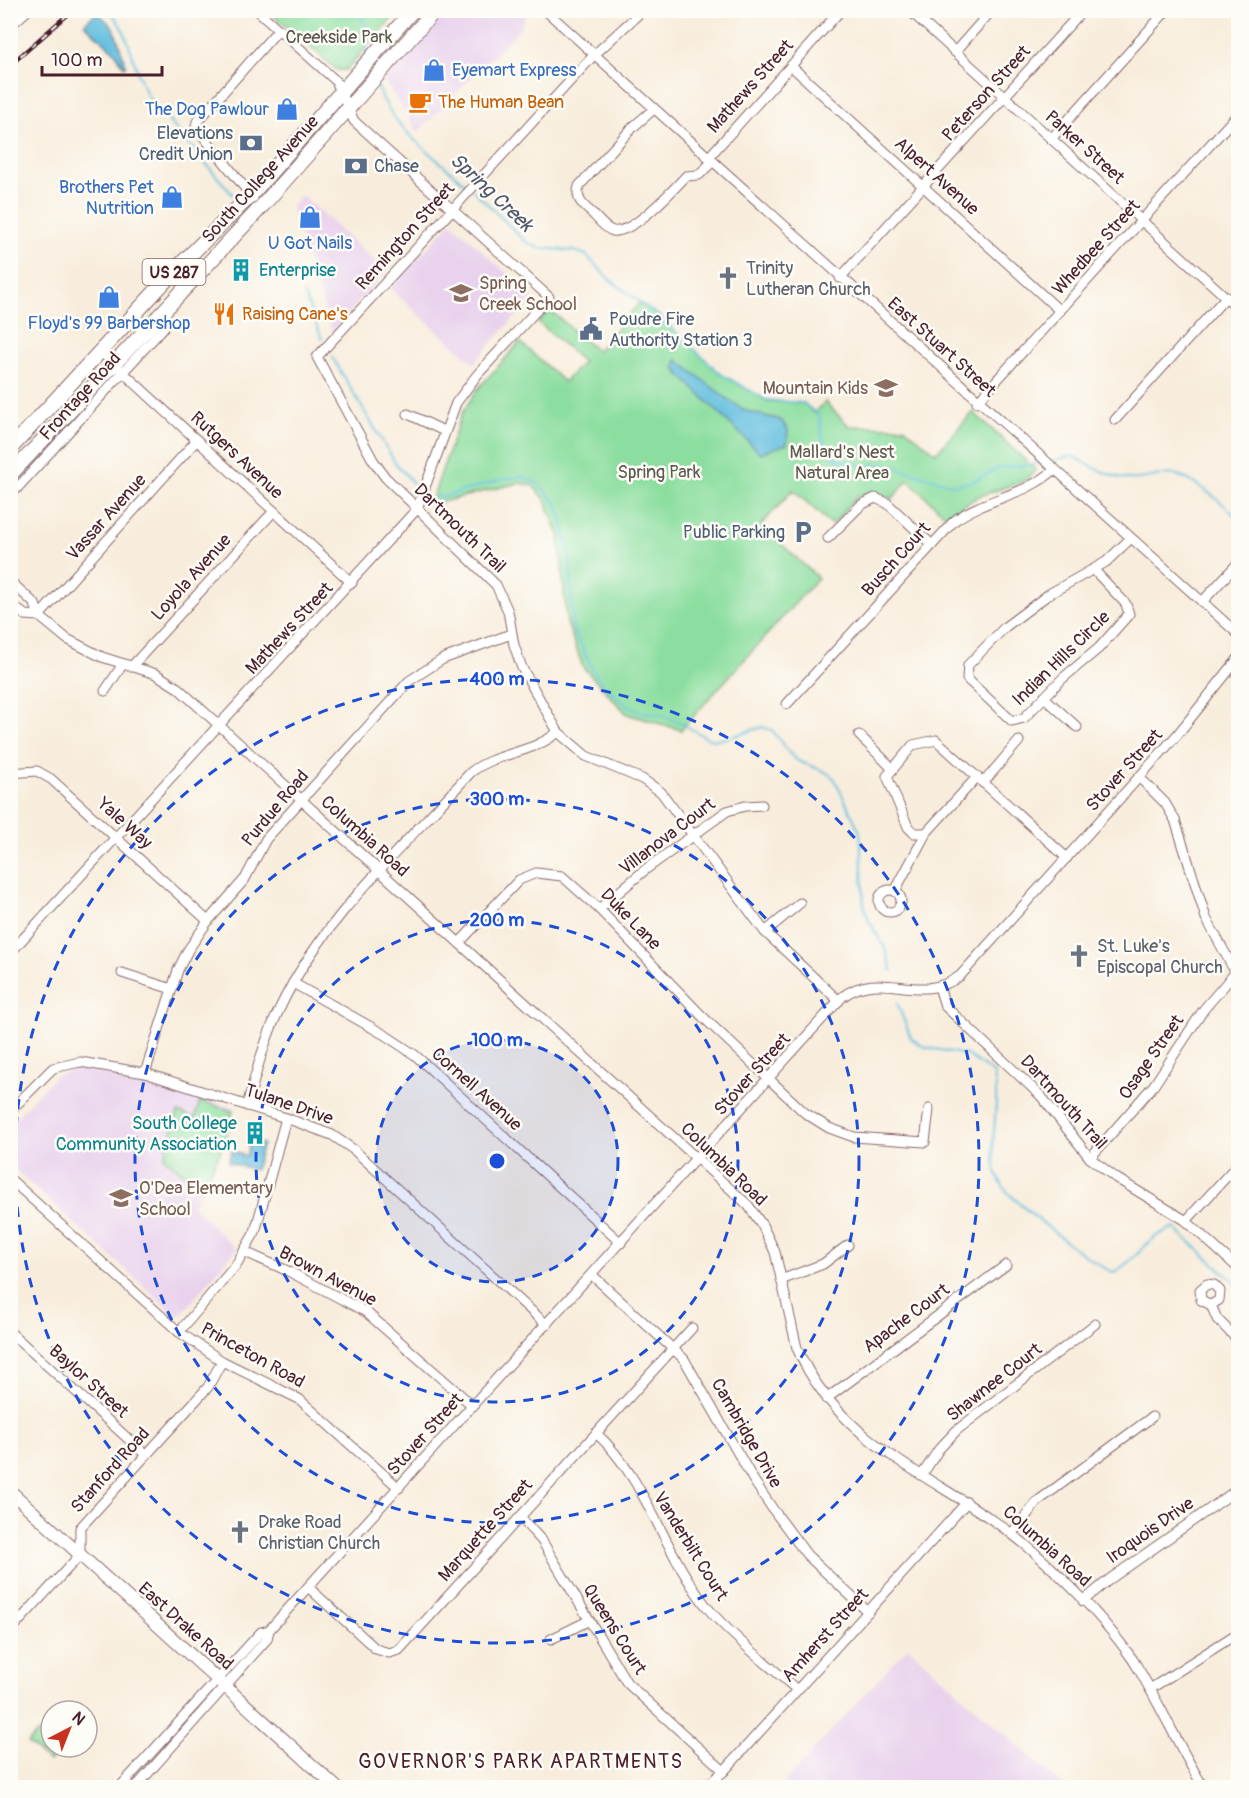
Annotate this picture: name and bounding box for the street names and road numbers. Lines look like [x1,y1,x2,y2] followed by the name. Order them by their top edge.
[702,34,799,138] street label: Mathews Street
[937,40,1036,146] street label: Peterson Street
[1040,106,1130,190] street label: Parker Street
[197,111,324,248] street label: South College Avenue
[889,132,984,221] street label: Alpert Avenue
[351,177,460,295] street label: Remington Street
[1047,194,1146,300] street label: Whedbee Street
[142,259,206,285] road number: US 287
[883,292,1001,403] street label: East Stuart Street
[35,347,126,445] street label: Frontage Road
[186,407,288,504] street label: Rutgers Avenue
[61,469,152,566] street label: Vassar Avenue
[409,479,511,578] street label: Dartmouth Trail
[857,517,936,601] street label: Busch Court
[146,529,236,626] street label: Loyola Avenue
[241,577,339,679] street label: Mathews Street
[1008,606,1115,711] street label: Indian Hills Circle
[1081,724,1168,817] street label: Stover Street
[237,765,314,851] street label: Purdue Road
[316,791,414,882] street label: Columbia Road
[91,792,157,854] street label: Yale Way
[615,792,721,880] street label: Villanova Court
[596,884,666,955] street label: Duke Lane
[1114,1010,1190,1104] street label: Osage Street
[709,1028,796,1121] street label: Stover Street
[427,1043,527,1136] street label: Cornell Avenue
[1015,1050,1112,1154] street label: Dartmouth Trail
[242,1079,336,1130] street label: Tulane Drive
[676,1117,772,1211] street label: Columbia Road
[275,1241,381,1312] street label: Brown Avenue
[858,1278,955,1358] street label: Apache Court
[197,1317,309,1393] street label: Princeton Road
[942,1338,1047,1427] street label: Shawnee Court
[44,1340,134,1424] street label: Baylor Street
[706,1374,787,1492] street label: Cambridge Drive
[382,1388,469,1481] street label: Stover Street
[66,1423,155,1518] street label: Stanford Road
[433,1474,538,1586] street label: Marquette Street
[648,1488,734,1606] street label: Vanderbilt Court
[1102,1492,1199,1569] street label: Iroquois Drive
[998,1501,1096,1592] street label: Columbia Road
[133,1577,238,1675] street label: East Drake Road
[578,1580,652,1680] street label: Queens Court
[777,1583,874,1687] street label: Amherst Street

